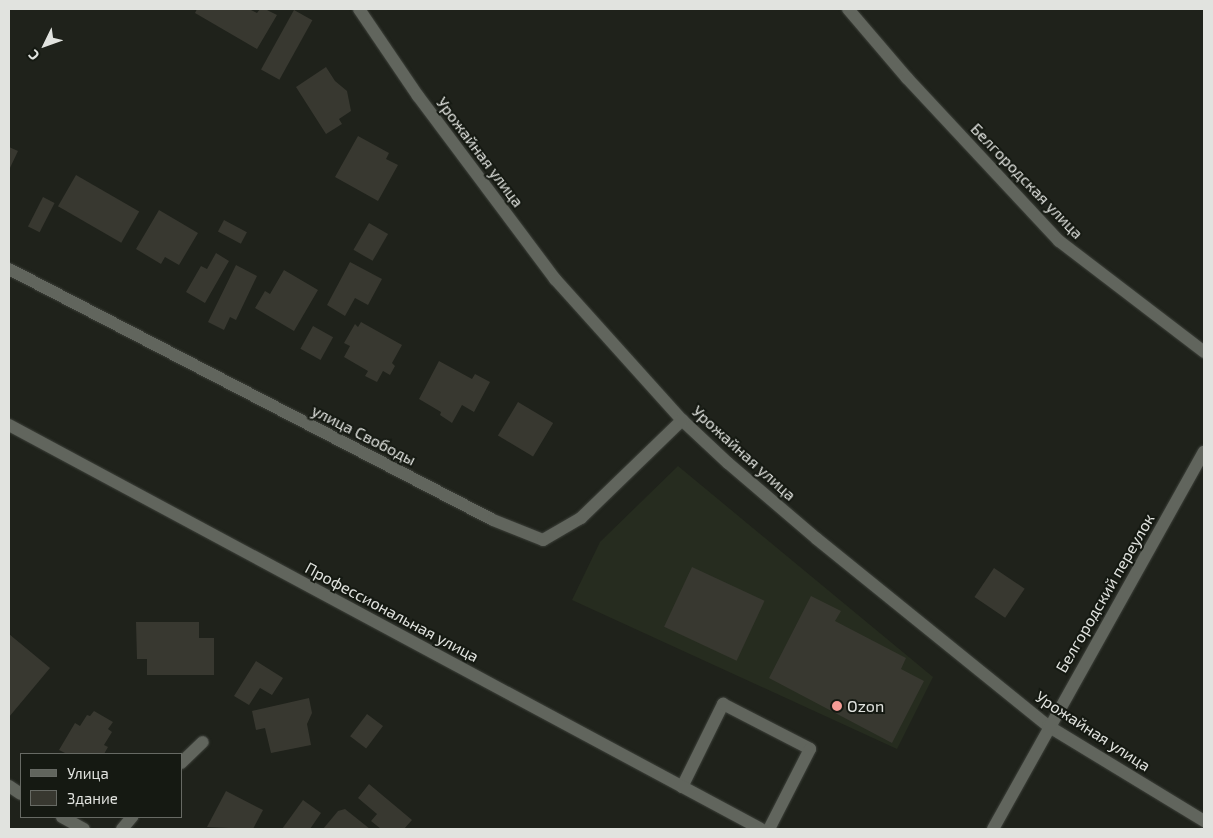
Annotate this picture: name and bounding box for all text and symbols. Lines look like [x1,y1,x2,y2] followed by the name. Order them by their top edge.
[20,20,70,70] north arrow
[24,47,43,64] text: С
[432,93,528,211] street label: Урожайная улица
[967,119,1087,243] street label: Белгородская улица
[309,400,419,470] street label: улица Свободы
[688,401,800,505] street label: Урожайная улица
[1052,510,1158,676] street label: Белгородский переулок
[302,558,482,666] street label: Профессиональная улица
[1032,687,1154,775] street label: Урожайная улица
[847,696,884,716] place label: Ozon
[831,700,843,712] marker: Ozon
[20,753,182,818] legend
[67,764,109,782] text: Улица
[67,789,118,807] text: Здание

